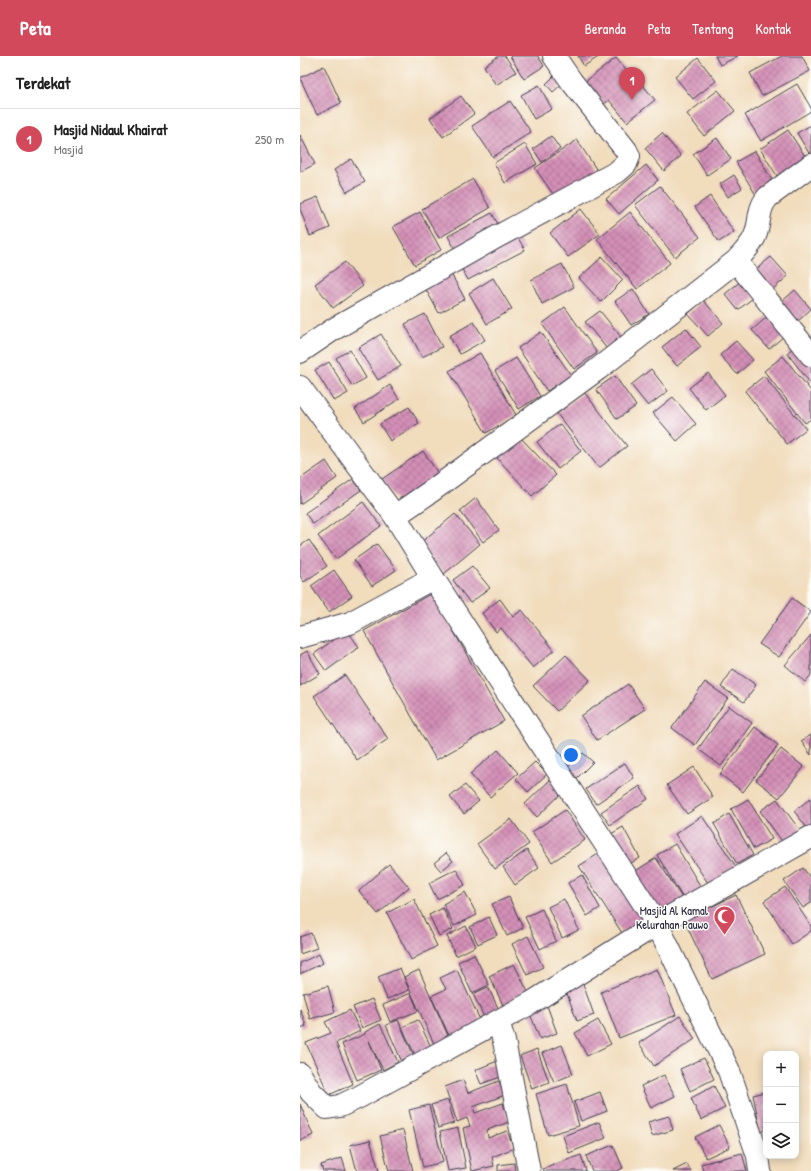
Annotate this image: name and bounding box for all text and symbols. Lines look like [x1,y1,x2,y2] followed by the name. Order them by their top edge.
[20,15,51,41] text: Peta
[585,19,626,38] text: Beranda
[648,19,670,38] text: Peta
[692,19,734,38] text: Tentang
[756,19,791,38] text: Kontak
[619,67,645,100] pin: 1
[16,71,70,94] text: Terdekat
[54,119,167,140] text: Masjid Nidaul Khairat
[27,130,31,148] text: 1
[255,130,284,148] text: 250 m
[54,140,83,158] text: Masjid
[561,745,581,765] your location
[636,902,709,933] place label: Masjid Al Kamal Kelurahan Pauwo
[711,904,737,937] mosque icon: Masjid Al Kamal Kelurahan Pauwo
[763,1051,799,1159] map controls
[763,1051,799,1087] button: +
[763,1087,799,1123] button: −
[763,1123,799,1159] button: layers

